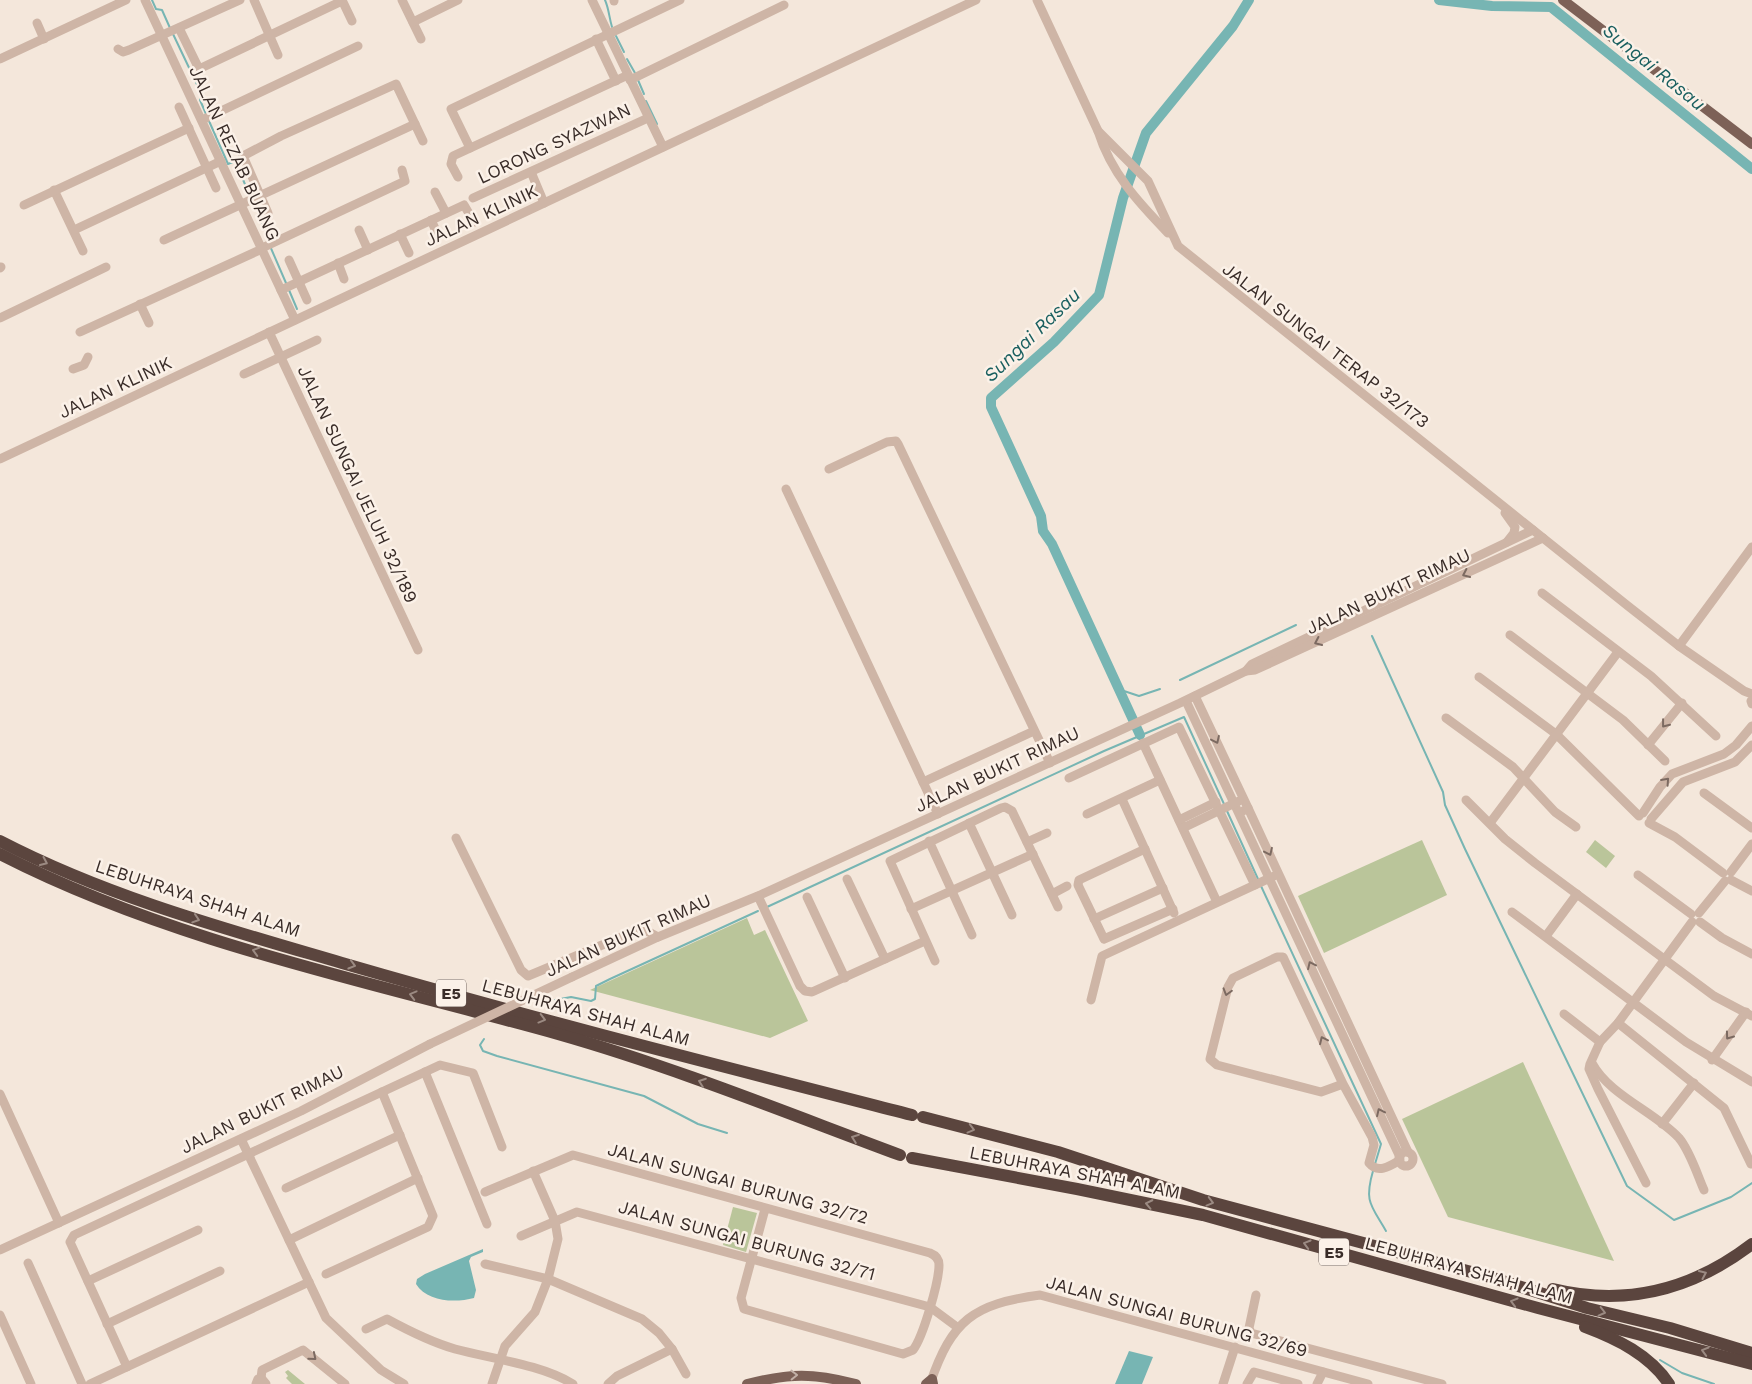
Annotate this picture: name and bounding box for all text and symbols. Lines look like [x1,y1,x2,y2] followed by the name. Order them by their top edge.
[1598,19,1710,115] water label: Sungai Rasau
[185,62,285,244] street label: JALAN REZAB BUANG
[474,98,634,188] street label: LORONG SYAZWAN
[421,180,541,250] street label: JALAN KLINIK
[1219,258,1433,432] street label: JALAN SUNGAI TERAP 32/173
[979,283,1085,387] water label: Sungai Rasau
[55,352,175,422] street label: JALAN KLINIK
[294,362,422,606] street label: JALAN SUNGAI JELUH 32/189
[1303,544,1473,638] street label: JALAN BUKIT RIMAU
[1462,567,1471,577] one-way arrow
[1314,635,1323,646] one-way arrow
[1663,718,1671,727] one-way arrow
[912,722,1082,816] street label: JALAN BUKIT RIMAU
[1210,735,1220,744] one-way arrow
[1660,777,1669,786] one-way arrow
[1263,847,1273,856] one-way arrow
[93,855,303,941] street label: LEBUHRAYA SHAH ALAM
[39,856,48,866] one-way arrow
[542,889,714,981] street label: JALAN BUKIT RIMAU
[191,913,200,923] one-way arrow
[253,946,261,956] one-way arrow
[347,960,355,970] one-way arrow
[1307,961,1317,970] one-way arrow
[480,974,692,1050] street label: LEBUHRAYA SHAH ALAM
[436,980,466,1006] road number: E5
[1222,987,1232,995] one-way arrow
[409,990,417,1000] one-way arrow
[537,1013,545,1023] one-way arrow
[1726,1030,1735,1040] one-way arrow
[1318,1036,1329,1045] one-way arrow
[177,1060,347,1158] street label: JALAN BUKIT RIMAU
[698,1078,707,1088] one-way arrow
[1376,1108,1386,1117] one-way arrow
[966,1124,974,1134] one-way arrow
[851,1134,859,1144] one-way arrow
[606,1138,870,1228] street label: JALAN SUNGAI BURUNG 32/72
[968,1141,1182,1203] street label: LEBUHRAYA SHAH ALAM
[616,1196,878,1284] street label: JALAN SUNGAI BURUNG 32/71
[1205,1196,1213,1206] one-way arrow
[1145,1199,1154,1210] one-way arrow
[1363,1232,1575,1308] street label: LEBUHRAYA SHAH ALAM
[1319,1238,1349,1266] road number: E5
[1302,1239,1311,1250] one-way arrow
[1698,1270,1707,1281] one-way arrow
[1044,1271,1310,1361] street label: JALAN SUNGAI BURUNG 32/69
[1510,1297,1518,1307] one-way arrow
[1598,1306,1607,1317] one-way arrow
[1701,1346,1710,1356] one-way arrow
[308,1351,317,1360] one-way arrow
[791,1370,799,1380] one-way arrow

